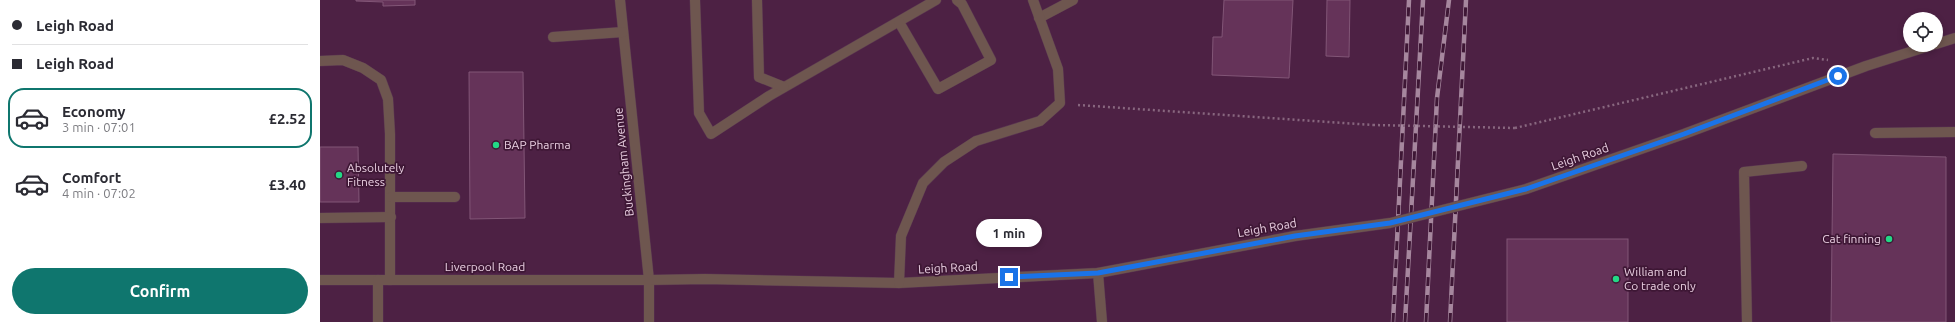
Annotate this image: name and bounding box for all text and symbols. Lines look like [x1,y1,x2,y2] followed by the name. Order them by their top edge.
[1903,12,1943,52] map controls
[1903,12,1943,52] button: locate
[36,17,114,34] text: Leigh Road
[36,55,114,72] text: Leigh Road
[1829,67,1847,85] route start
[14,100,50,136] icon: car
[62,103,126,120] text: Economy
[611,107,636,217] street label: Buckingham Avenue
[268,110,306,127] text: £2.52
[62,120,136,134] text: 3 min · 07:01
[504,138,571,151] place label: BAP Pharma
[491,140,501,150] marker: BAP Pharma
[1549,141,1610,172] street label: Leigh Road
[347,161,404,188] place label: Absolutely Fitness
[14,166,50,202] icon: car
[62,169,121,186] text: Comfort
[334,170,344,180] marker: Absolutely Fitness
[268,176,306,193] text: £3.40
[62,186,136,200] text: 4 min · 07:02
[1236,216,1297,239] street label: Leigh Road
[976,219,1042,247] callout: 1 min
[993,226,1025,240] text: 1 min
[1822,232,1881,245] place label: Cat finning
[1884,234,1894,244] marker: Cat finning
[918,259,978,276] street label: Leigh Road
[445,260,525,273] street label: Liverpool Road
[1624,265,1696,292] place label: William and Co trade only
[12,268,308,314] button: Confirm
[1000,268,1018,286] route end
[1611,274,1621,284] marker: William and Co trade only

